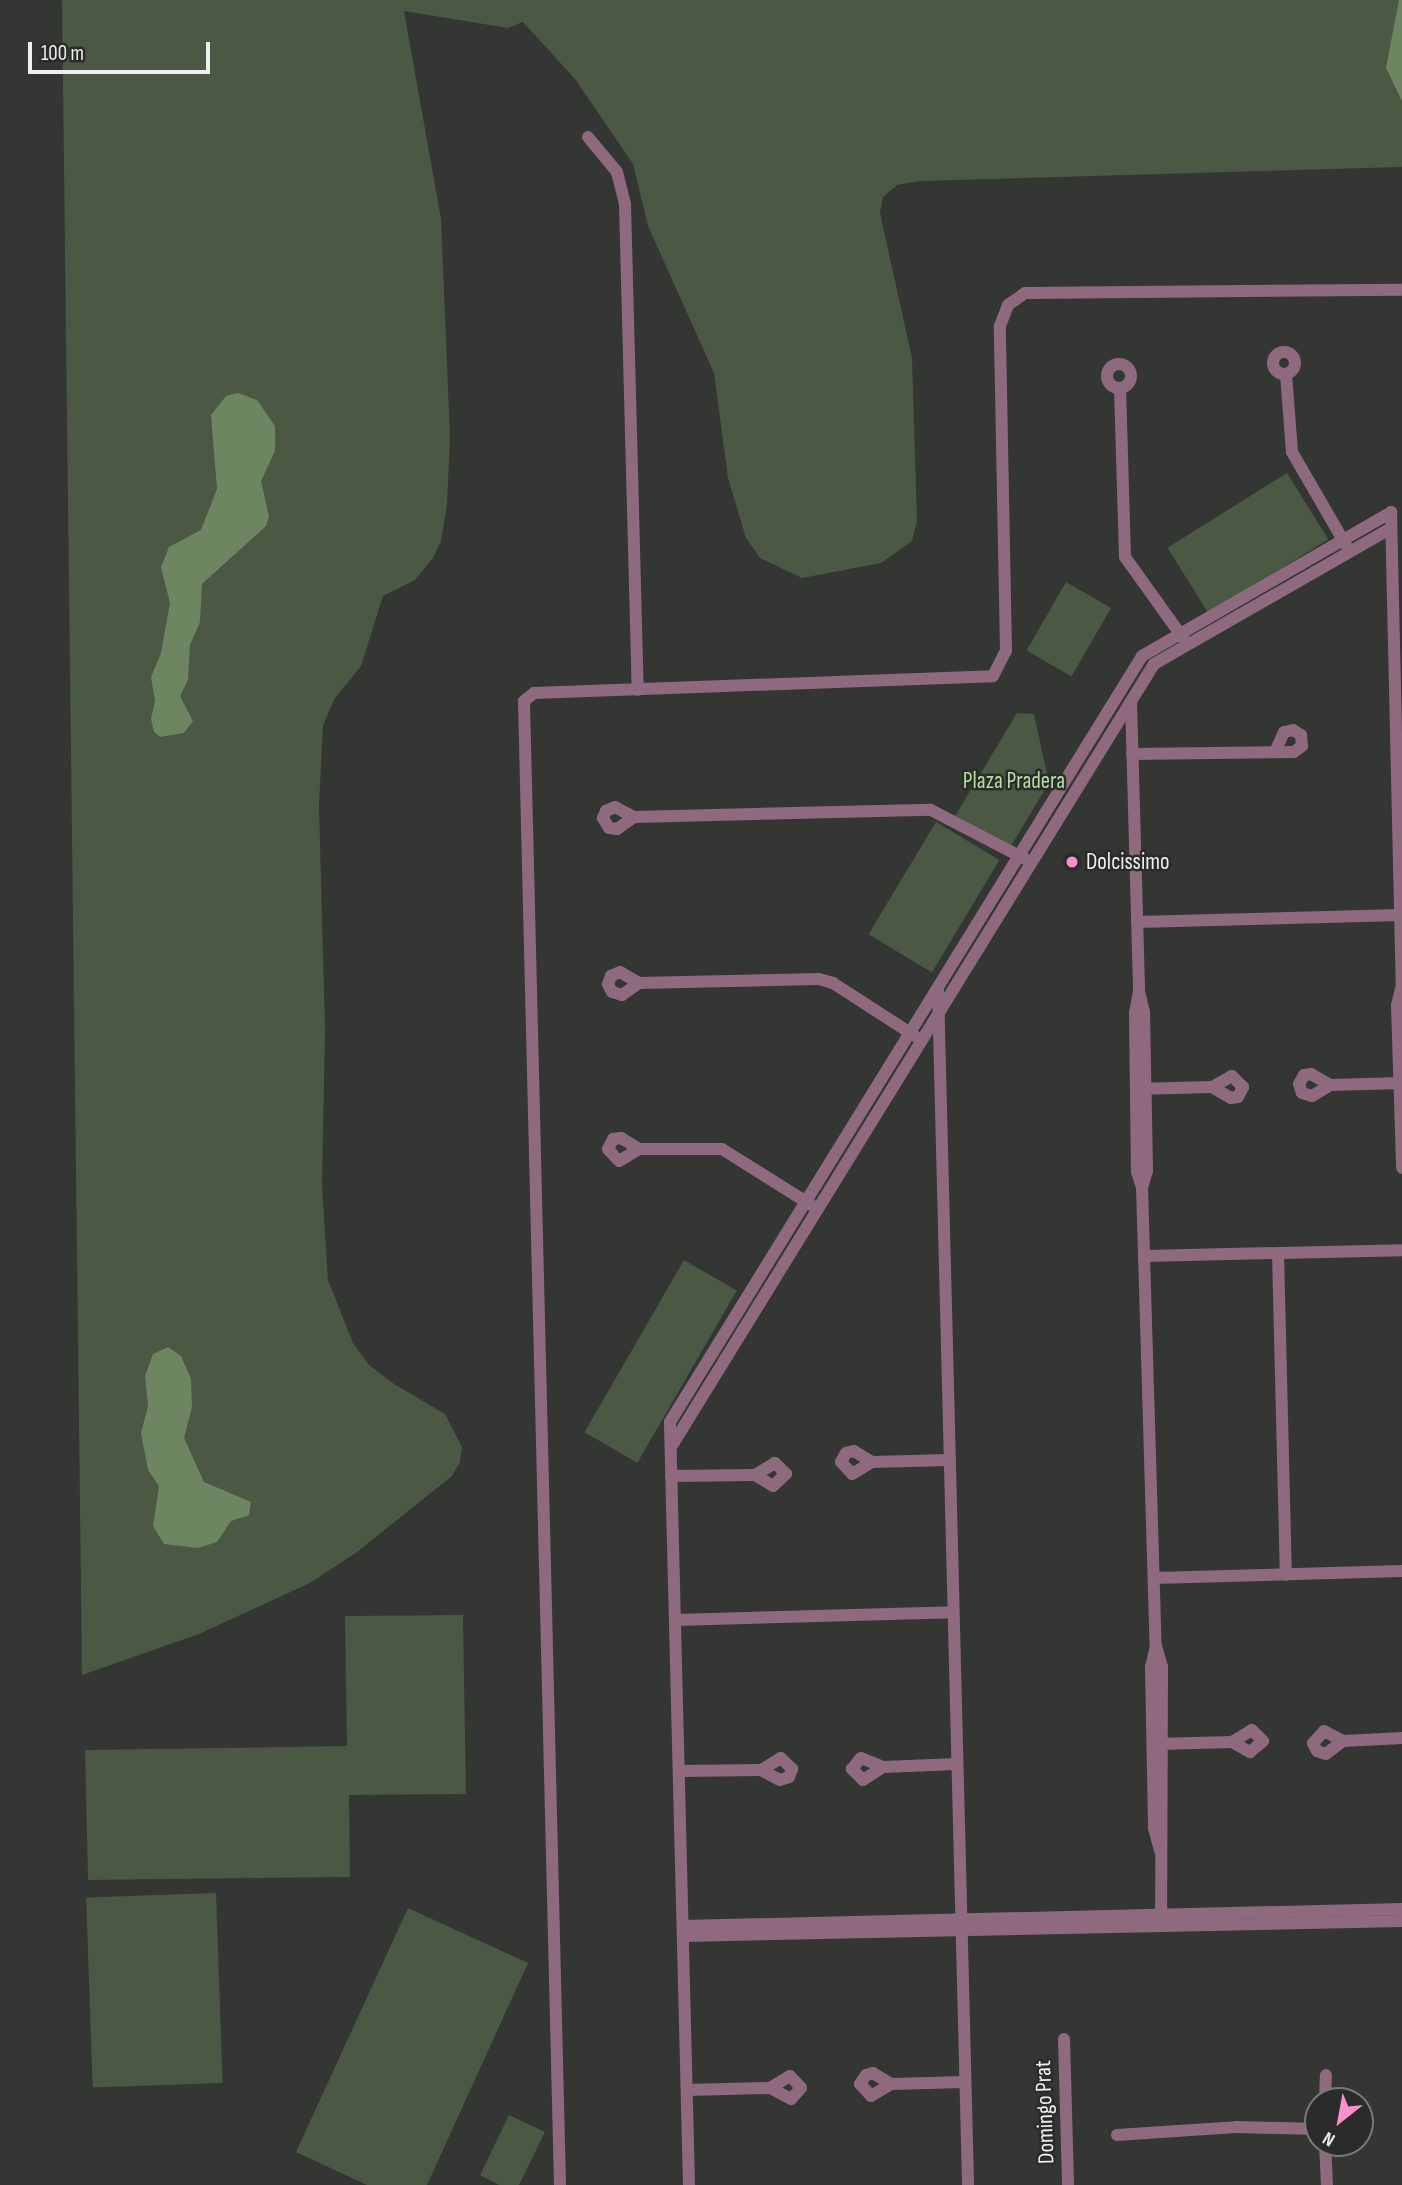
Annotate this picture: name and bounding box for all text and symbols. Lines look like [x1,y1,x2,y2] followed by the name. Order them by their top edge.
[32,28,214,72] scale bar
[41,41,84,66] text: 100 m
[963,767,1065,795] park label: Plaza Pradera
[1086,848,1169,876] place label: Dolcissimo
[1064,854,1080,870] marker: Dolcissimo
[1029,2060,1061,2164] street label: Domingo Prat
[1304,2087,1374,2157] north arrow
[1319,2126,1339,2151] text: N

